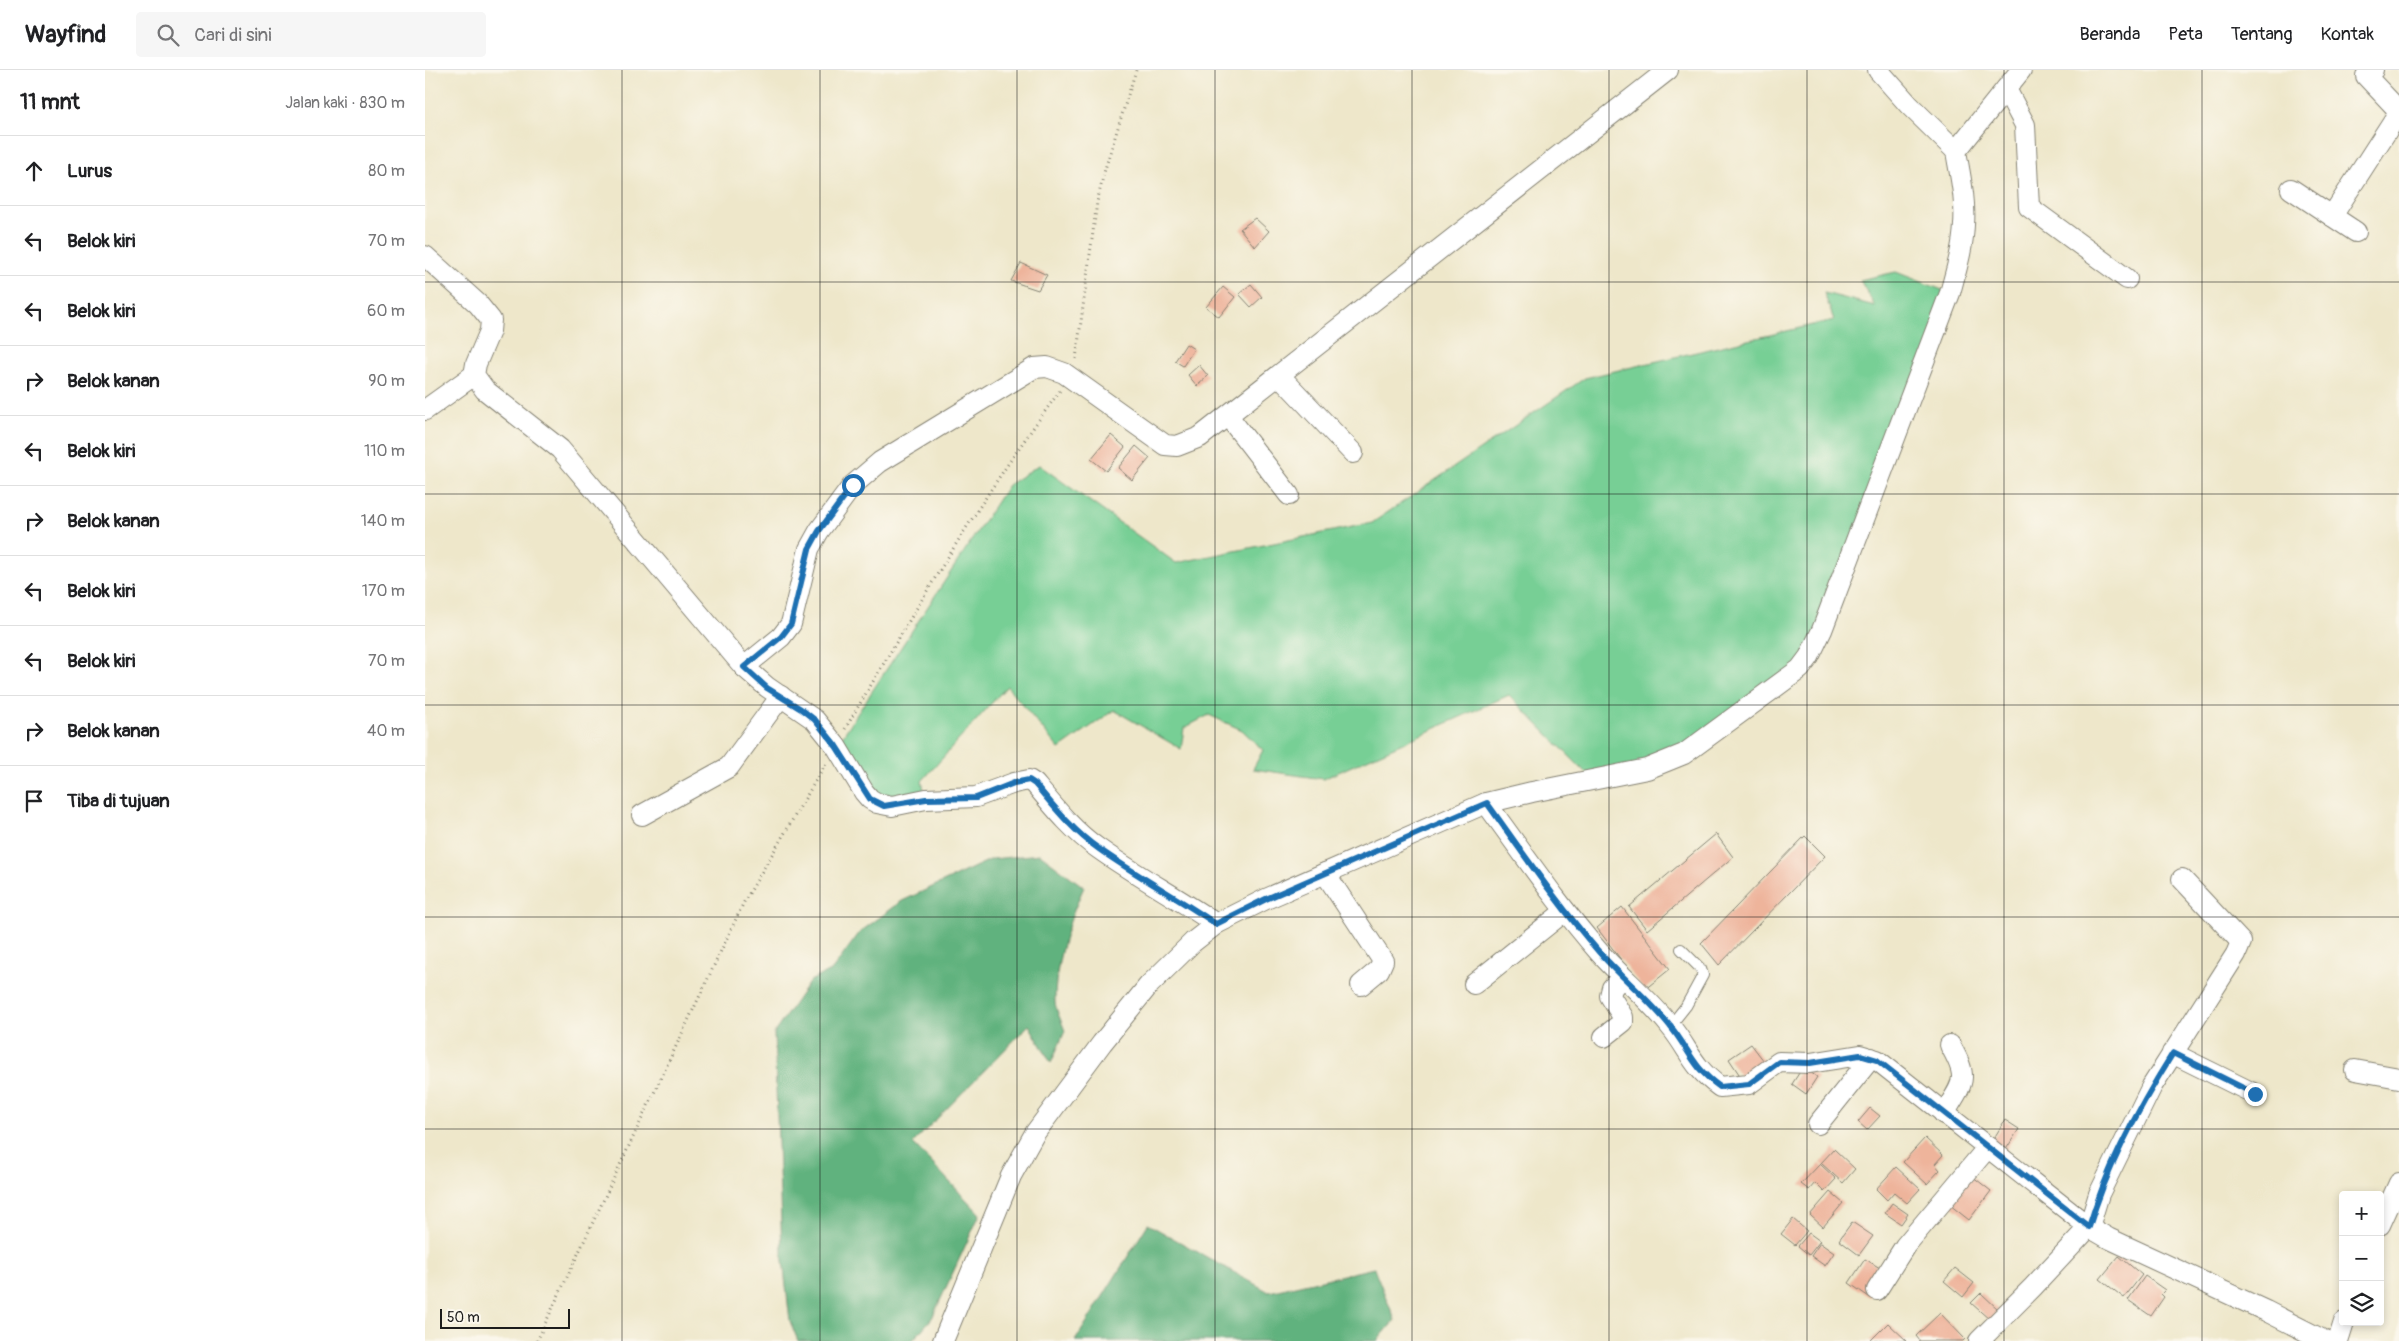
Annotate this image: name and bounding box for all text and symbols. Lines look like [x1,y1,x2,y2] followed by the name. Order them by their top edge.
[136,12,486,57] search box
[25,20,106,49] text: Wayfind
[154,21,182,49] icon: search
[194,23,272,47] text: Cari di sini
[2080,23,2140,46] text: Beranda
[2168,23,2203,46] text: Peta
[2231,23,2293,46] text: Tentang
[2321,23,2374,46] text: Kontak
[20,89,80,116] text: 11 mnt
[285,93,405,113] text: Jalan kaki · 830 m
[20,157,48,185] icon: ahead
[67,159,112,183] text: Lurus
[368,161,405,181] text: 80 m
[20,227,48,255] icon: left
[67,229,135,253] text: Belok kiri
[368,231,405,251] text: 70 m
[20,297,48,325] icon: left
[67,299,135,323] text: Belok kiri
[367,301,405,321] text: 60 m
[20,367,48,395] icon: right
[67,369,160,393] text: Belok kanan
[368,371,405,391] text: 90 m
[20,437,48,465] icon: left
[67,439,135,463] text: Belok kiri
[364,441,405,461] text: 110 m
[842,474,865,497] route start
[20,507,48,535] icon: right
[67,509,160,533] text: Belok kanan
[361,511,405,531] text: 140 m
[20,577,48,605] icon: left
[67,579,135,603] text: Belok kiri
[362,581,405,601] text: 170 m
[20,647,48,675] icon: left
[67,649,135,673] text: Belok kiri
[368,651,405,671] text: 70 m
[20,717,48,745] icon: right
[67,719,160,743] text: Belok kanan
[367,721,405,741] text: 40 m
[20,787,48,815] icon: arrive
[67,789,170,813] text: Tiba di tujuan
[2244,1083,2267,1106] route end
[2339,1191,2384,1326] map controls
[2339,1191,2384,1236] button: +
[2339,1236,2384,1281] button: −
[2339,1281,2384,1326] button: layers
[440,1306,570,1329] scale bar
[447,1309,480,1326] text: 50 m

